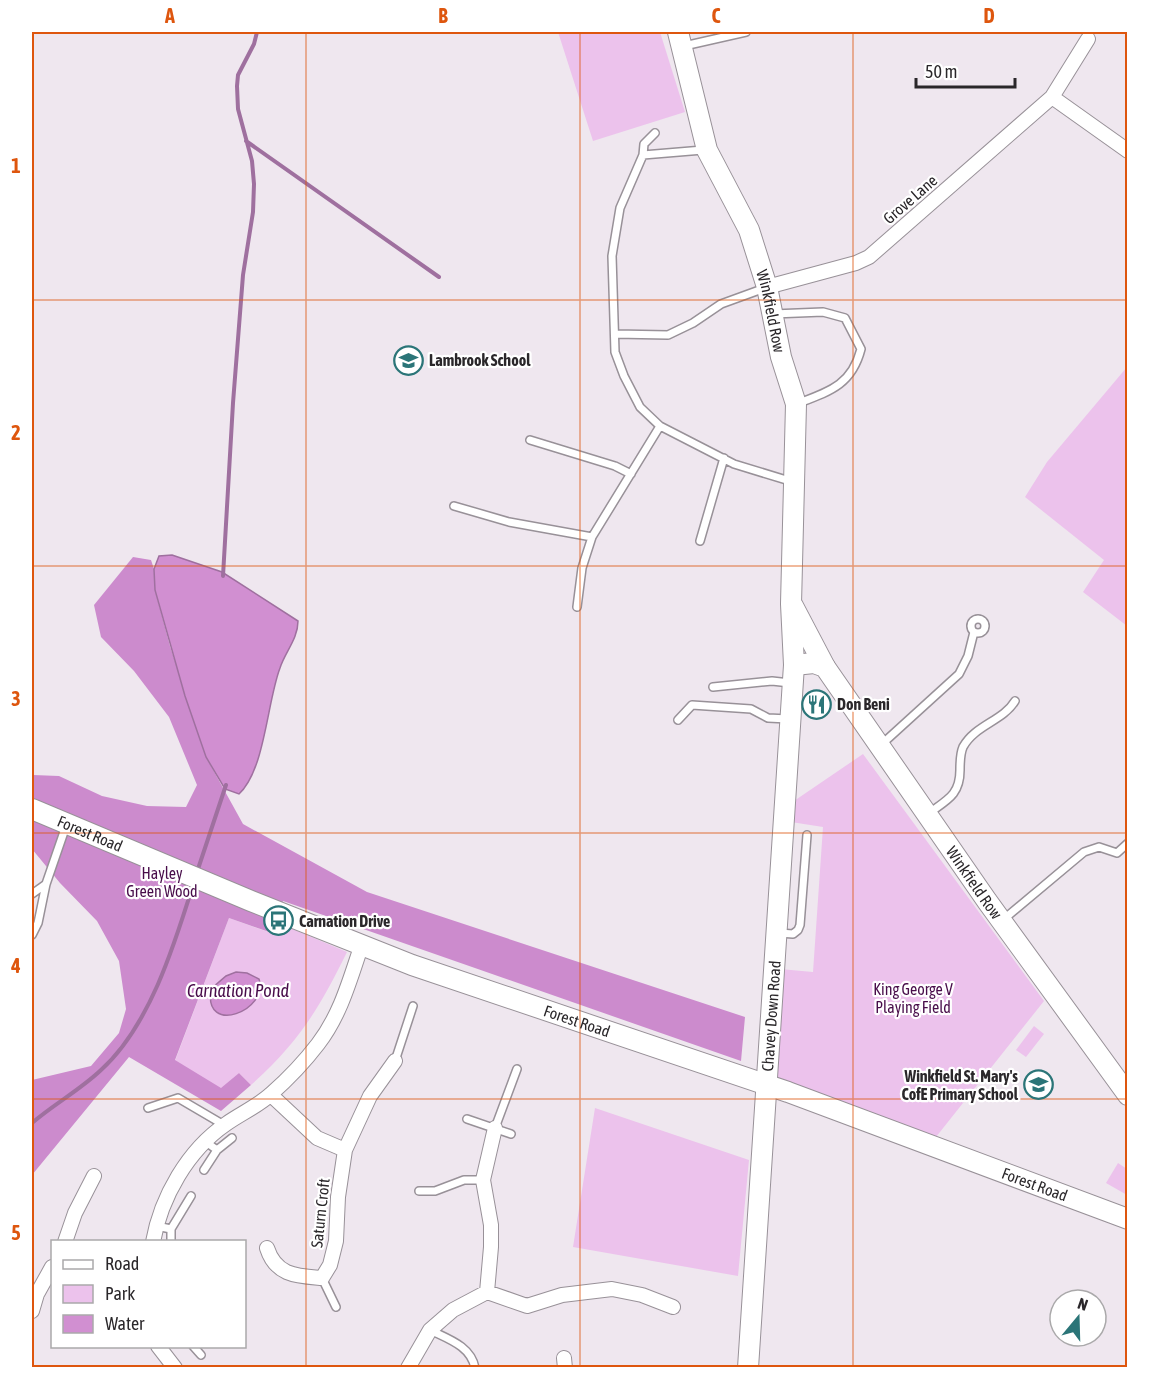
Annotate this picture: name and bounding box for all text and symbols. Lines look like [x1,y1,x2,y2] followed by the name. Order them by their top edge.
[164,4,175,27] text: A
[438,4,448,27] text: B
[712,4,721,27] text: C
[983,4,995,27] text: D
[916,51,1015,89] scale bar
[925,61,957,82] text: 50 m
[11,154,21,177] text: 1
[880,171,940,227] street label: Grove Lane
[753,267,789,354] street label: Winkfield Row
[392,344,424,376] school or university icon: Lambrook School
[429,351,531,369] place label: Lambrook School
[11,421,21,444] text: 2
[11,687,21,710] text: 3
[800,688,832,720] restaurant icon: Don Beni
[837,695,890,713] place label: Don Beni
[55,812,125,855] street label: Forest Road
[943,843,1006,923] street label: Winkfield Row
[126,864,198,900] park label: Hayley Green Wood
[262,905,294,937] bus stop icon: Carnation Drive
[299,912,390,930] place label: Carnation Drive
[10,954,21,977] text: 4
[758,960,785,1072] street label: Chavey Down Road
[187,980,290,1001] water label: Carnation Pond
[873,980,953,1017] park label: King George V Playing Field
[542,1001,612,1040] street label: Forest Road
[901,1067,1019,1103] place label: Winkfield St. Mary's CofE Primary School
[1023,1069,1055,1101] school or university icon: Winkfield St. Mary's CofE Primary School
[999,1164,1070,1205] street label: Forest Road
[307,1177,333,1249] street label: Saturn Croft
[11,1221,21,1244] text: 5
[51,1240,246,1348] legend
[105,1253,139,1274] text: Road
[105,1283,135,1304] text: Park
[1048,1288,1108,1348] north arrow
[1075,1294,1090,1314] text: N
[105,1313,145,1334] text: Water

